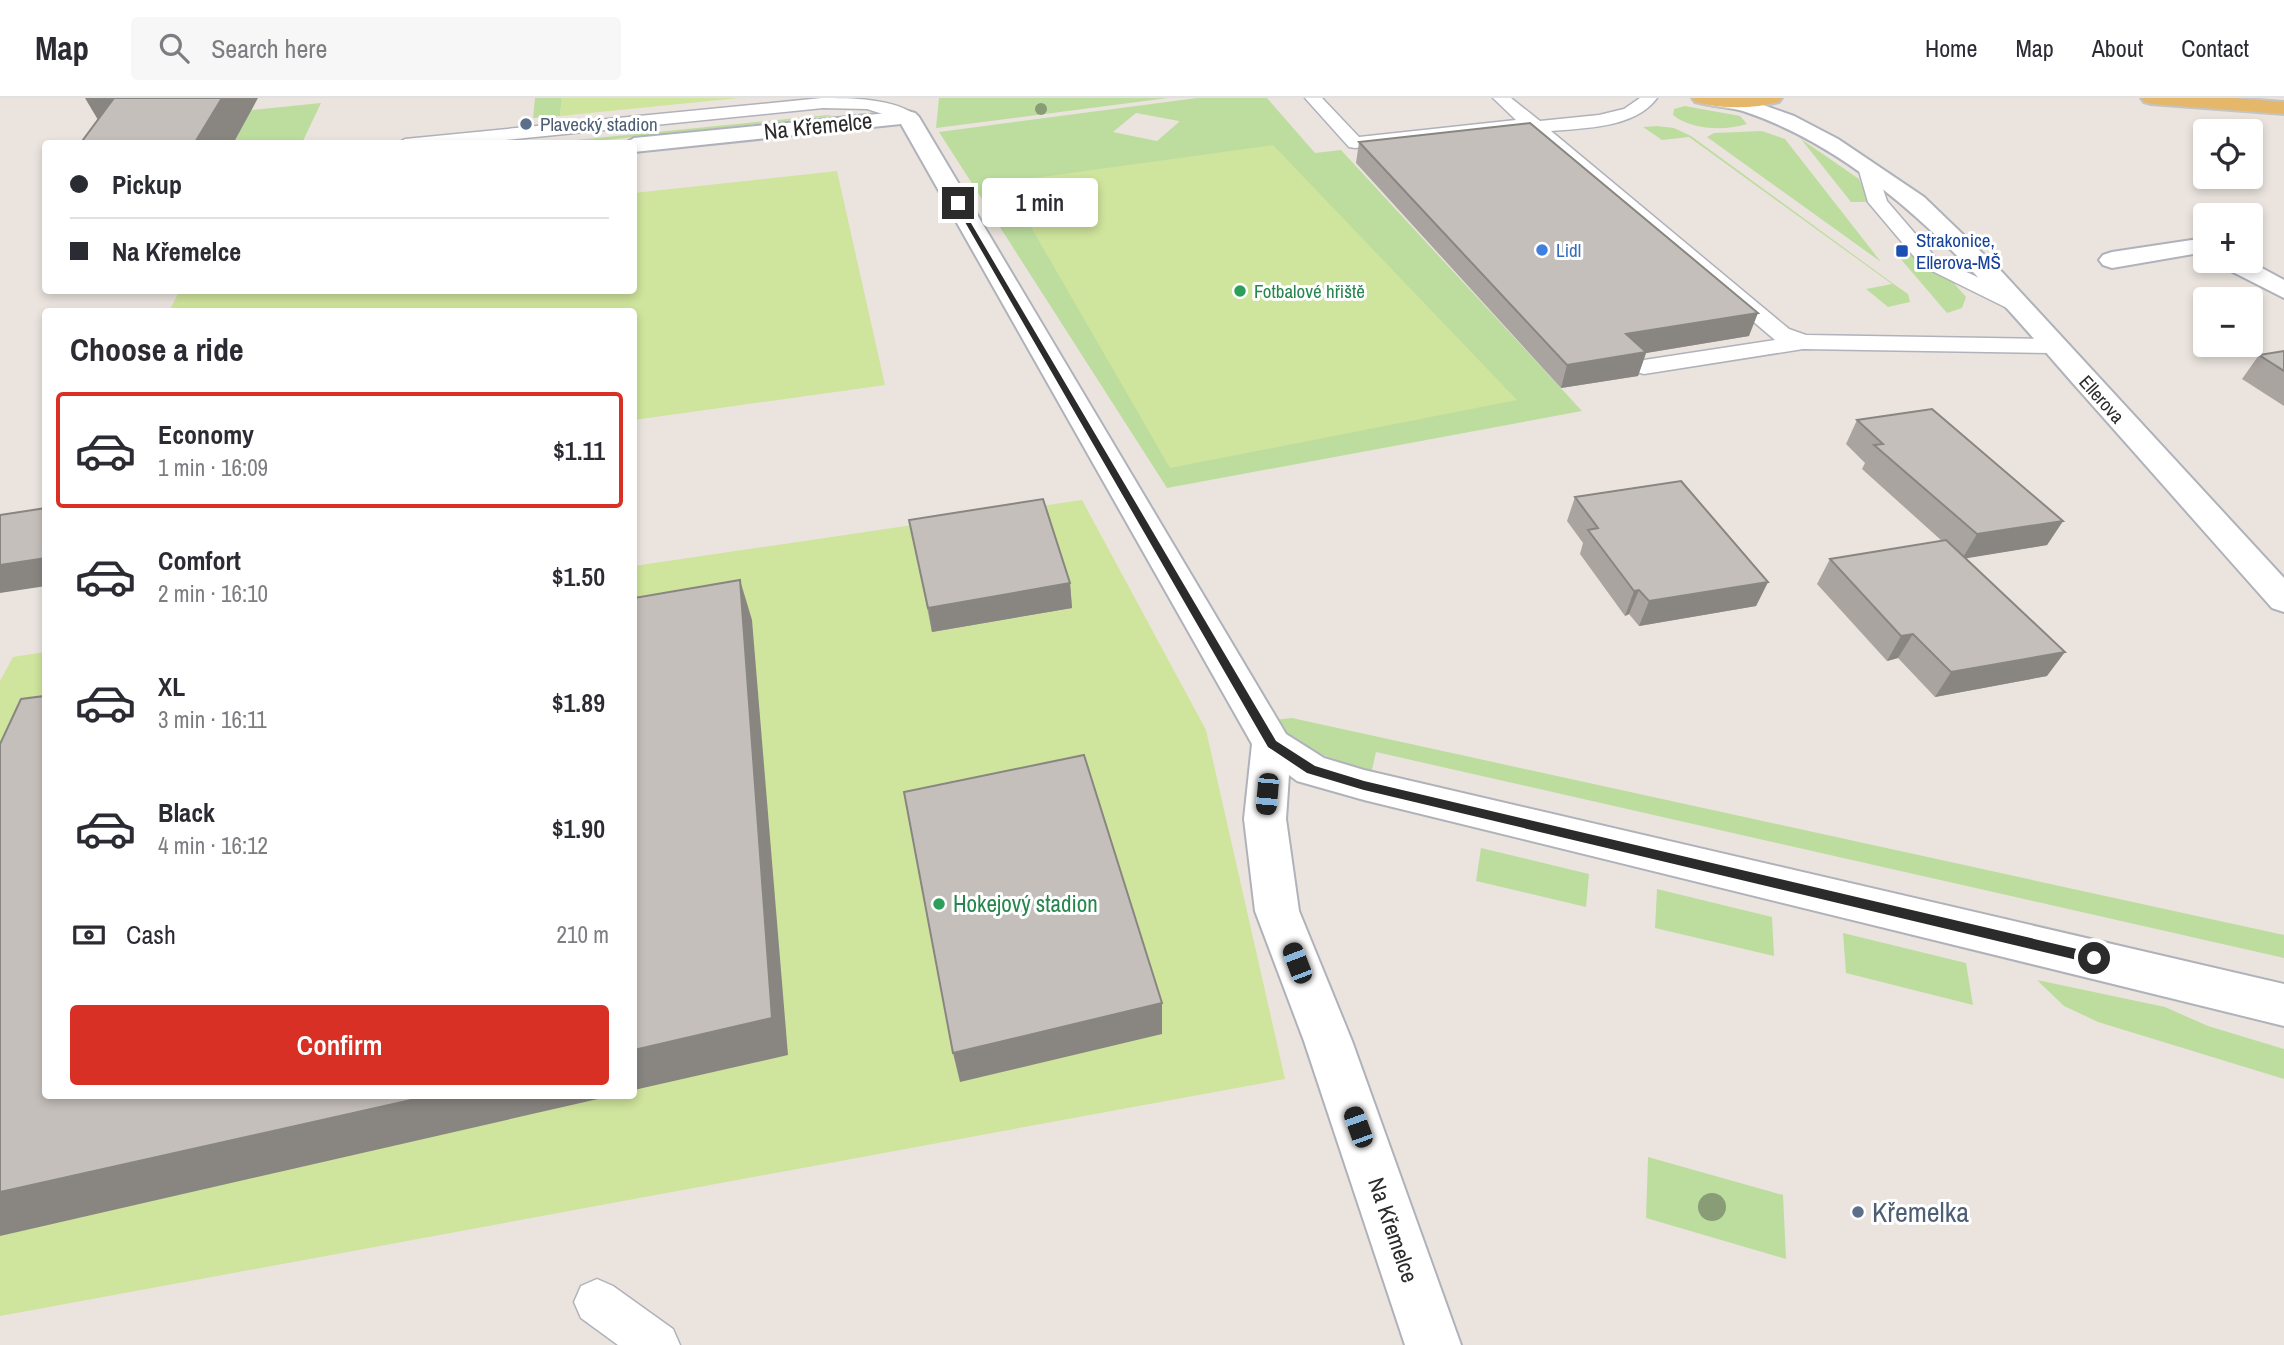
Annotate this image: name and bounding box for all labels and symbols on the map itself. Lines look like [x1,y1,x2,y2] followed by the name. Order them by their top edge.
[762,104,874,147] street label: Na Křemelce
[540,111,658,137] place label: Plavecký stadion
[518,116,534,132] marker: Plavecký stadion
[982,178,1098,228] callout: 1 min
[942,187,974,219] route end
[1916,227,2001,275] place label: Strakonice, Ellerova-MŠ
[1556,237,1581,263] place label: Lidl
[1534,242,1550,258] marker: Lidl
[1894,243,1910,259] marker: Strakonice, Ellerova-MŠ
[1254,278,1365,304] place label: Fotbalové hřiště
[1232,283,1248,299] marker: Fotbalové hřiště
[2074,369,2131,429] street label: Ellerova
[1255,772,1280,816] car
[953,888,1098,919] place label: Hokejový stadion
[931,896,947,912] marker: Hokejový stadion
[1280,940,1315,986] car
[2078,942,2110,974] route start
[1341,1104,1376,1150] car
[1361,1173,1426,1286] street label: Na Křemelce
[1872,1193,1969,1231] place label: Křemelka
[1850,1204,1866,1220] marker: Křemelka

